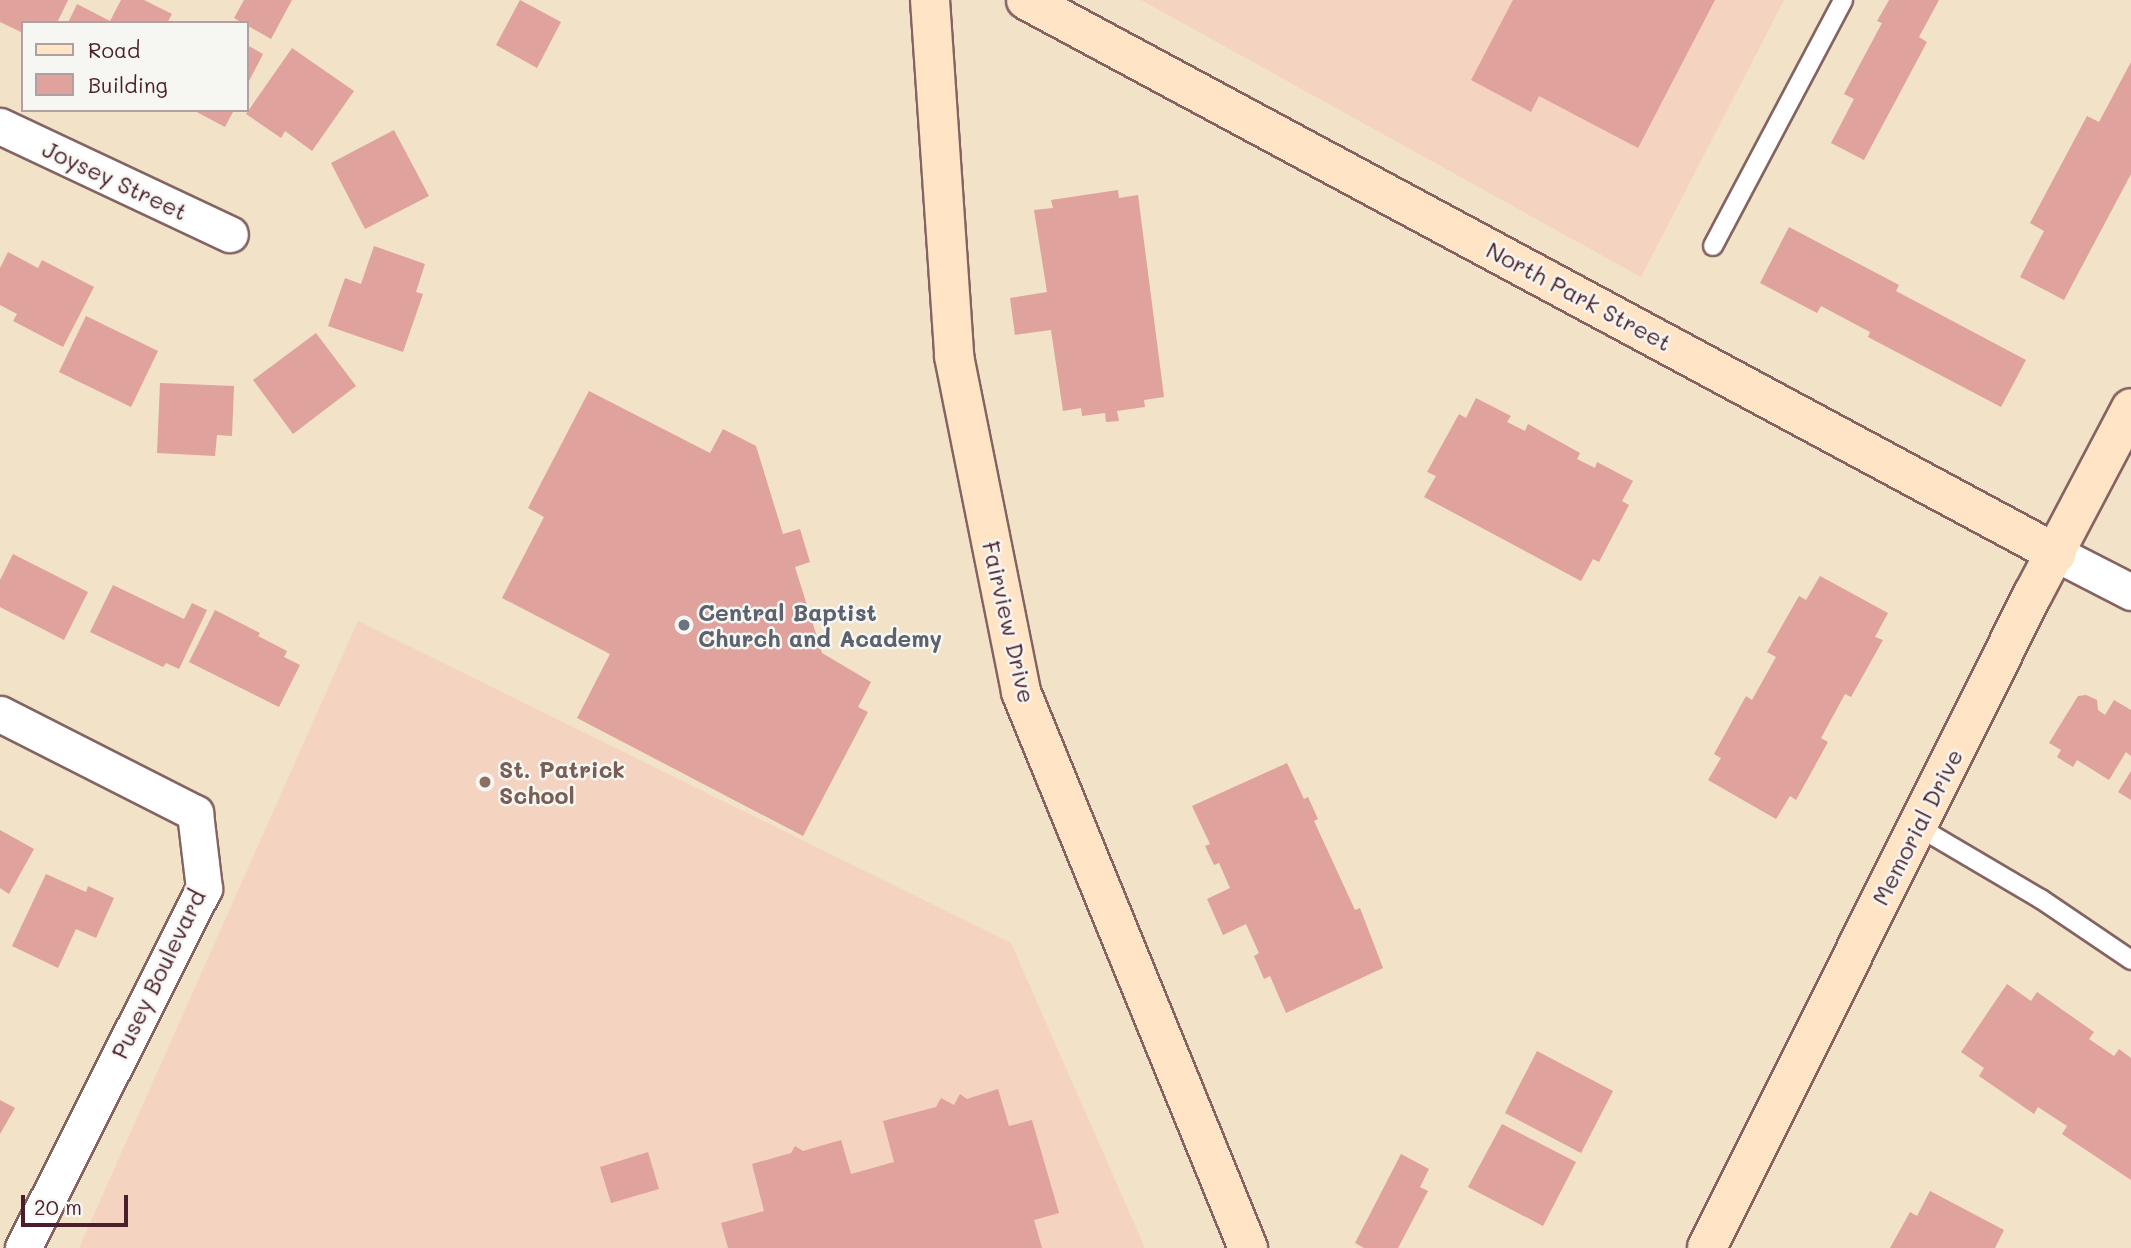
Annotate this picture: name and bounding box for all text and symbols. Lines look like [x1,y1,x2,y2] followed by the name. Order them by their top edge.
[21,21,248,112] legend
[88,36,140,63] text: Road
[88,71,168,98] text: Building
[38,134,192,226] street label: Joysey Street
[1482,236,1676,356] street label: North Park Street
[977,538,1041,706] street label: Fairview Drive
[698,598,942,652] place label: Central Baptist Church and Academy
[676,617,692,633] marker: Central Baptist Church and Academy
[1866,744,1968,910] street label: Memorial Drive
[499,755,625,809] place label: St. Patrick School
[477,774,493,790] marker: St. Patrick School
[105,885,211,1063] street label: Pusey Boulevard
[24,1182,131,1226] scale bar
[34,1193,82,1220] text: 20 m

